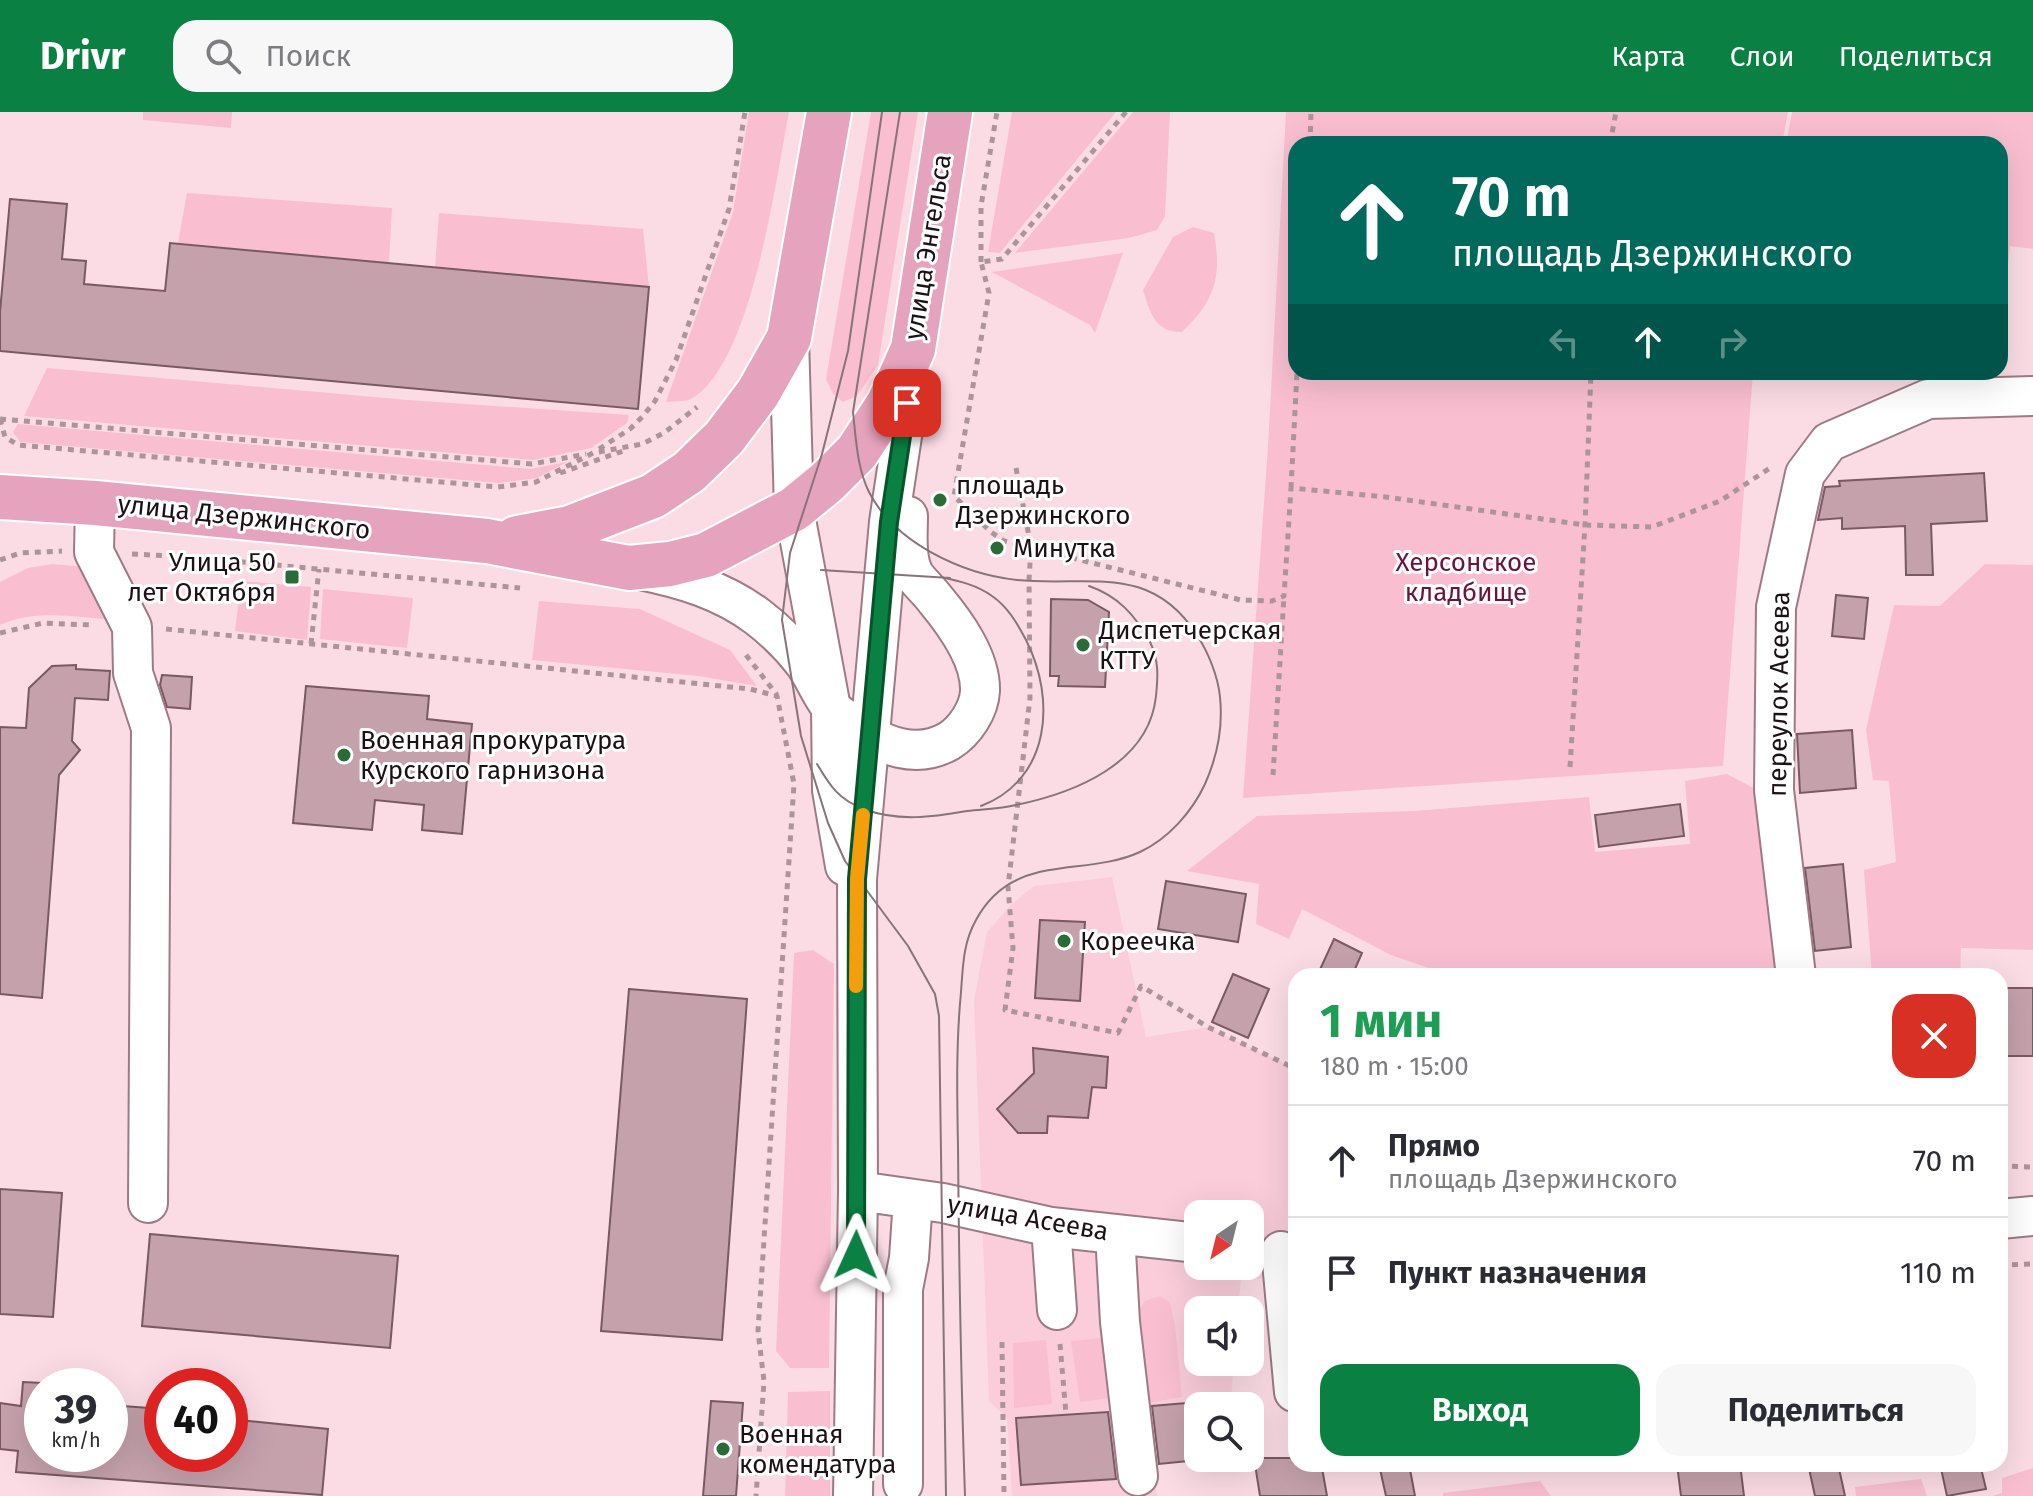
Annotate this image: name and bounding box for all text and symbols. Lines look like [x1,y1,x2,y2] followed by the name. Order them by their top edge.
[173,20,733,92] search box
[40,33,125,79] text: Drivr
[201,34,245,78] icon: search
[265,38,351,74] text: Поиск
[1611,40,1686,73] text: Карта
[1730,40,1795,73] text: Слои
[1839,40,1993,73] text: Поделиться
[898,152,958,342] street label: улица Энгельса
[1452,164,1571,231] text: 70 m
[1320,168,1424,272] icon: ahead
[1452,232,1853,276] text: площадь Дзержинского
[1542,320,1586,364] icon: left
[1626,320,1670,364] icon: ahead
[1710,320,1754,364] icon: right
[873,369,941,437] pin
[885,381,929,425] icon: arrive
[955,470,1130,531] place label: площадь Дзержинского
[116,488,372,546] street label: улица Дзержинского
[931,491,949,509] marker: площадь Дзержинского
[1013,533,1116,564] place label: Минутка
[988,539,1006,557] marker: Минутка
[127,547,276,608] place label: Улица 50 лет Октября
[1396,547,1536,608] park label: Херсонское кладбище
[283,568,301,586] marker: Улица 50 лет Октября
[1762,591,1796,797] street label: переулок Асеева
[1098,615,1281,676] place label: Диспетчерская КТТУ
[1074,636,1092,654] marker: Диспетчерская КТТУ
[360,725,626,786] place label: Военная прокуратура Курского гарнизона
[335,746,353,764] marker: Военная прокуратура Курского гарнизона
[1080,926,1196,957] place label: Кореечка
[1055,932,1073,950] marker: Кореечка
[1320,992,1442,1050] text: 1 мин
[1892,994,1976,1078] button: close
[1320,1051,1469,1082] text: 180 m · 15:00
[1388,1128,1480,1164] text: Прямо
[1320,1139,1364,1183] icon: ahead
[1913,1143,1976,1179] text: 70 m
[1388,1164,1678,1195] text: площадь Дзержинского
[945,1189,1111,1247] street label: улица Асеева
[1184,1200,1264,1280] north arrow
[1184,1200,1264,1472] map controls
[814,1213,898,1297] position arrow
[1320,1251,1364,1295] icon: arrive
[1388,1255,1647,1291] text: Пункт назначения
[1900,1255,1976,1291] text: 110 m
[1184,1296,1264,1376] button: sound
[1320,1364,1640,1456] button: Выход
[1656,1364,1976,1456] button: Поделиться
[144,1368,248,1472] speed limit sign: 40
[55,1386,97,1434] text: 39
[1184,1392,1264,1472] button: search
[739,1419,896,1480] place label: Военная комендатура
[51,1428,101,1452] text: km/h
[714,1440,732,1458] marker: Военная комендатура

